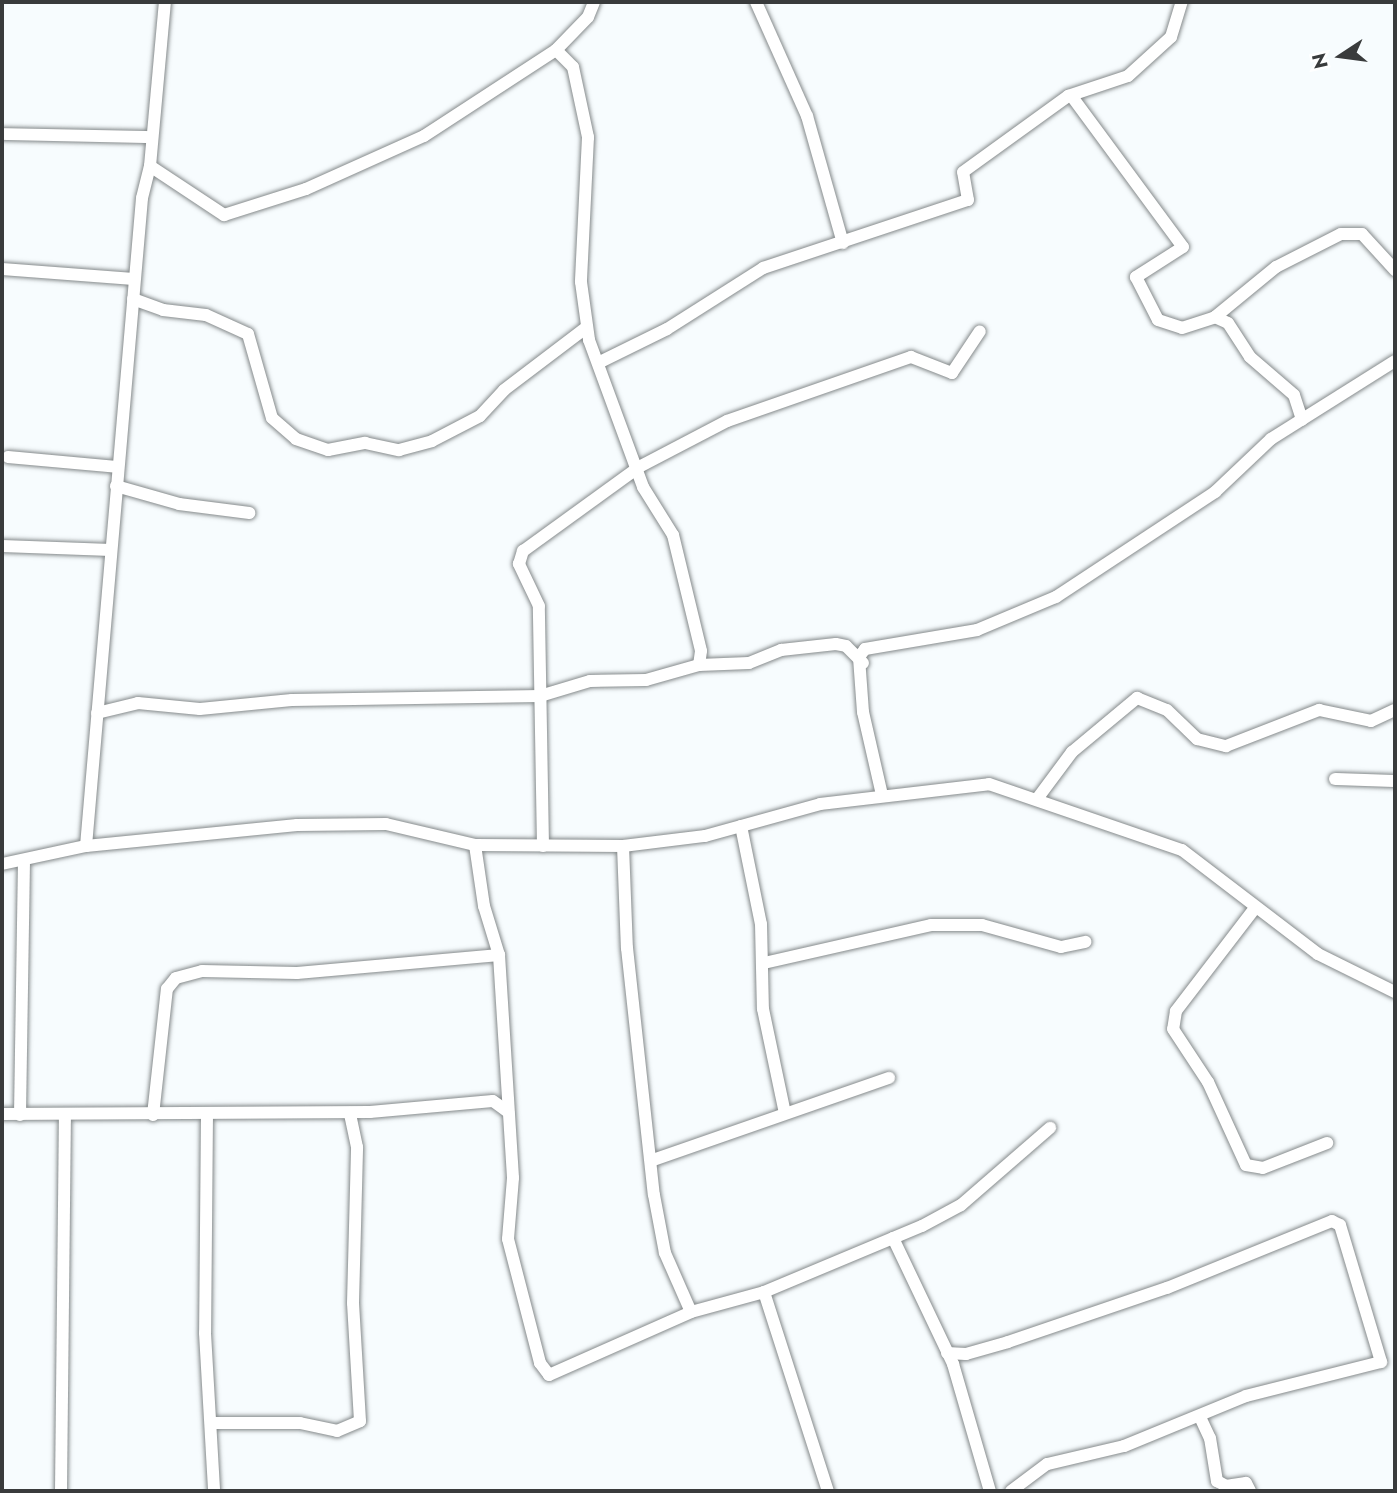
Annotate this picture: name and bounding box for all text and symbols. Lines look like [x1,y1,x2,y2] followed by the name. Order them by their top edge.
[1306,21,1376,91] north arrow
[1305,50,1335,71] text: N

